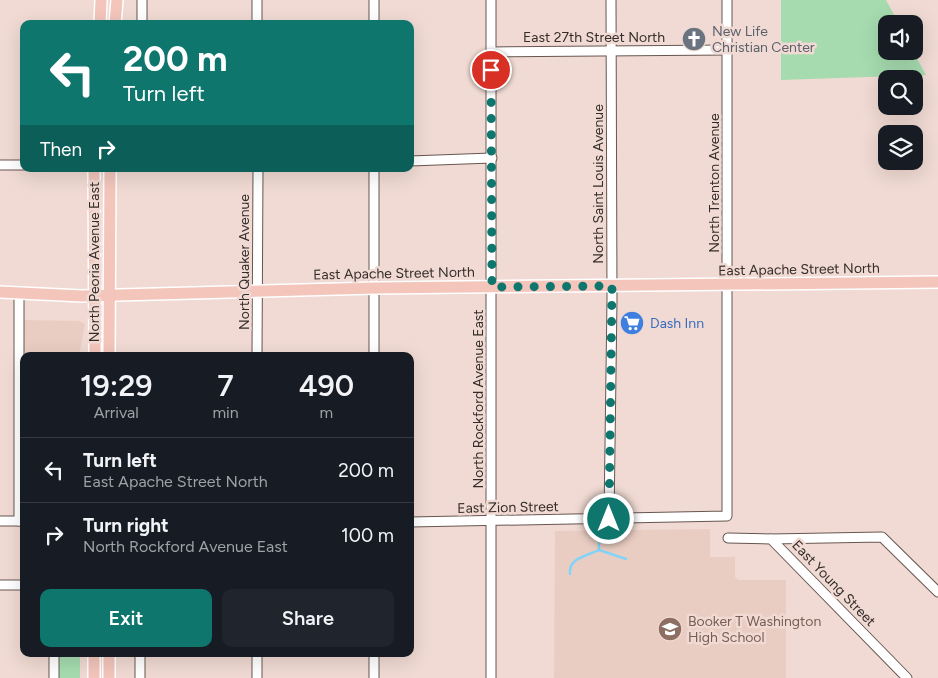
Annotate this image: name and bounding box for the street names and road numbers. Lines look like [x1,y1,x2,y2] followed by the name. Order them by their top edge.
[523,29,665,46] street label: East 27th Street North
[590,104,607,264] street label: North Saint Louis Avenue
[706,113,723,253] street label: North Trenton Avenue
[86,182,103,342] street label: North Peoria Avenue East
[236,194,253,330] street label: North Quaker Avenue
[718,260,880,279] street label: East Apache Street North
[313,264,475,283] street label: East Apache Street North
[470,309,487,489] street label: North Rockford Avenue East
[457,498,559,517] street label: East Zion Street
[788,537,879,630] street label: East Young Street

